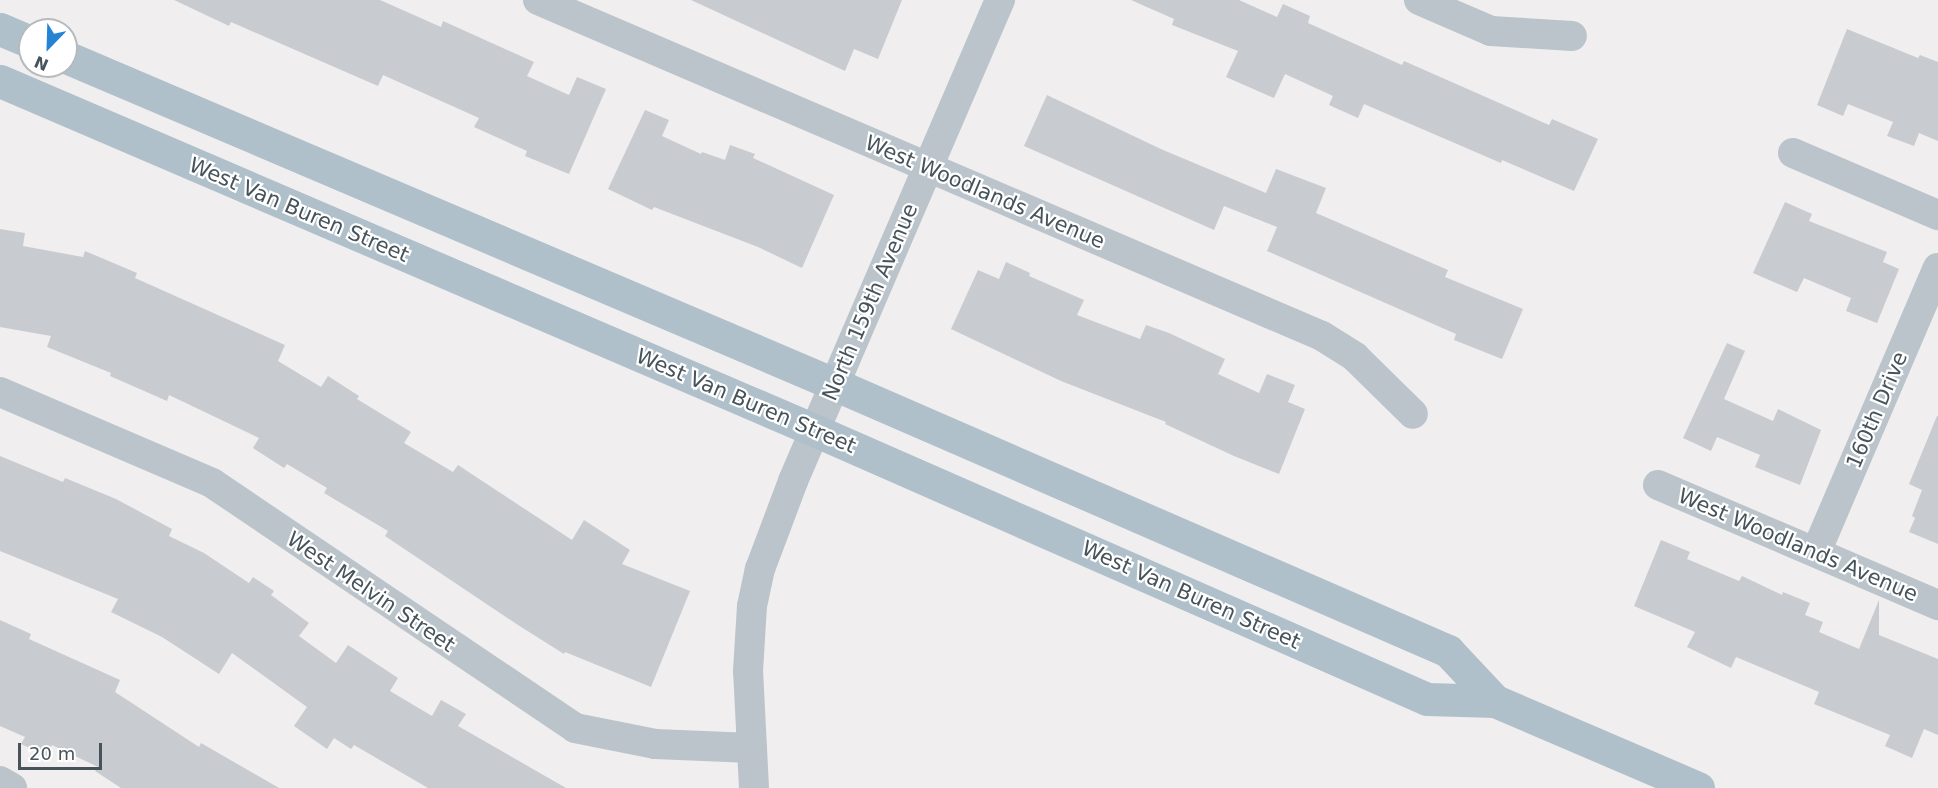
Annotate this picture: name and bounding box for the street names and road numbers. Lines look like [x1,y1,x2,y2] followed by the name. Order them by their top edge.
[861,130,1109,254] street label: West Woodlands Avenue
[185,152,413,268] street label: West Van Buren Street
[817,200,923,404] street label: North 159th Avenue
[632,343,860,459] street label: West Van Buren Street
[1841,348,1913,472] street label: 160th Drive
[1674,483,1922,607] street label: West Woodlands Avenue
[282,526,460,658] street label: West Melvin Street
[1078,535,1304,655] street label: West Van Buren Street

